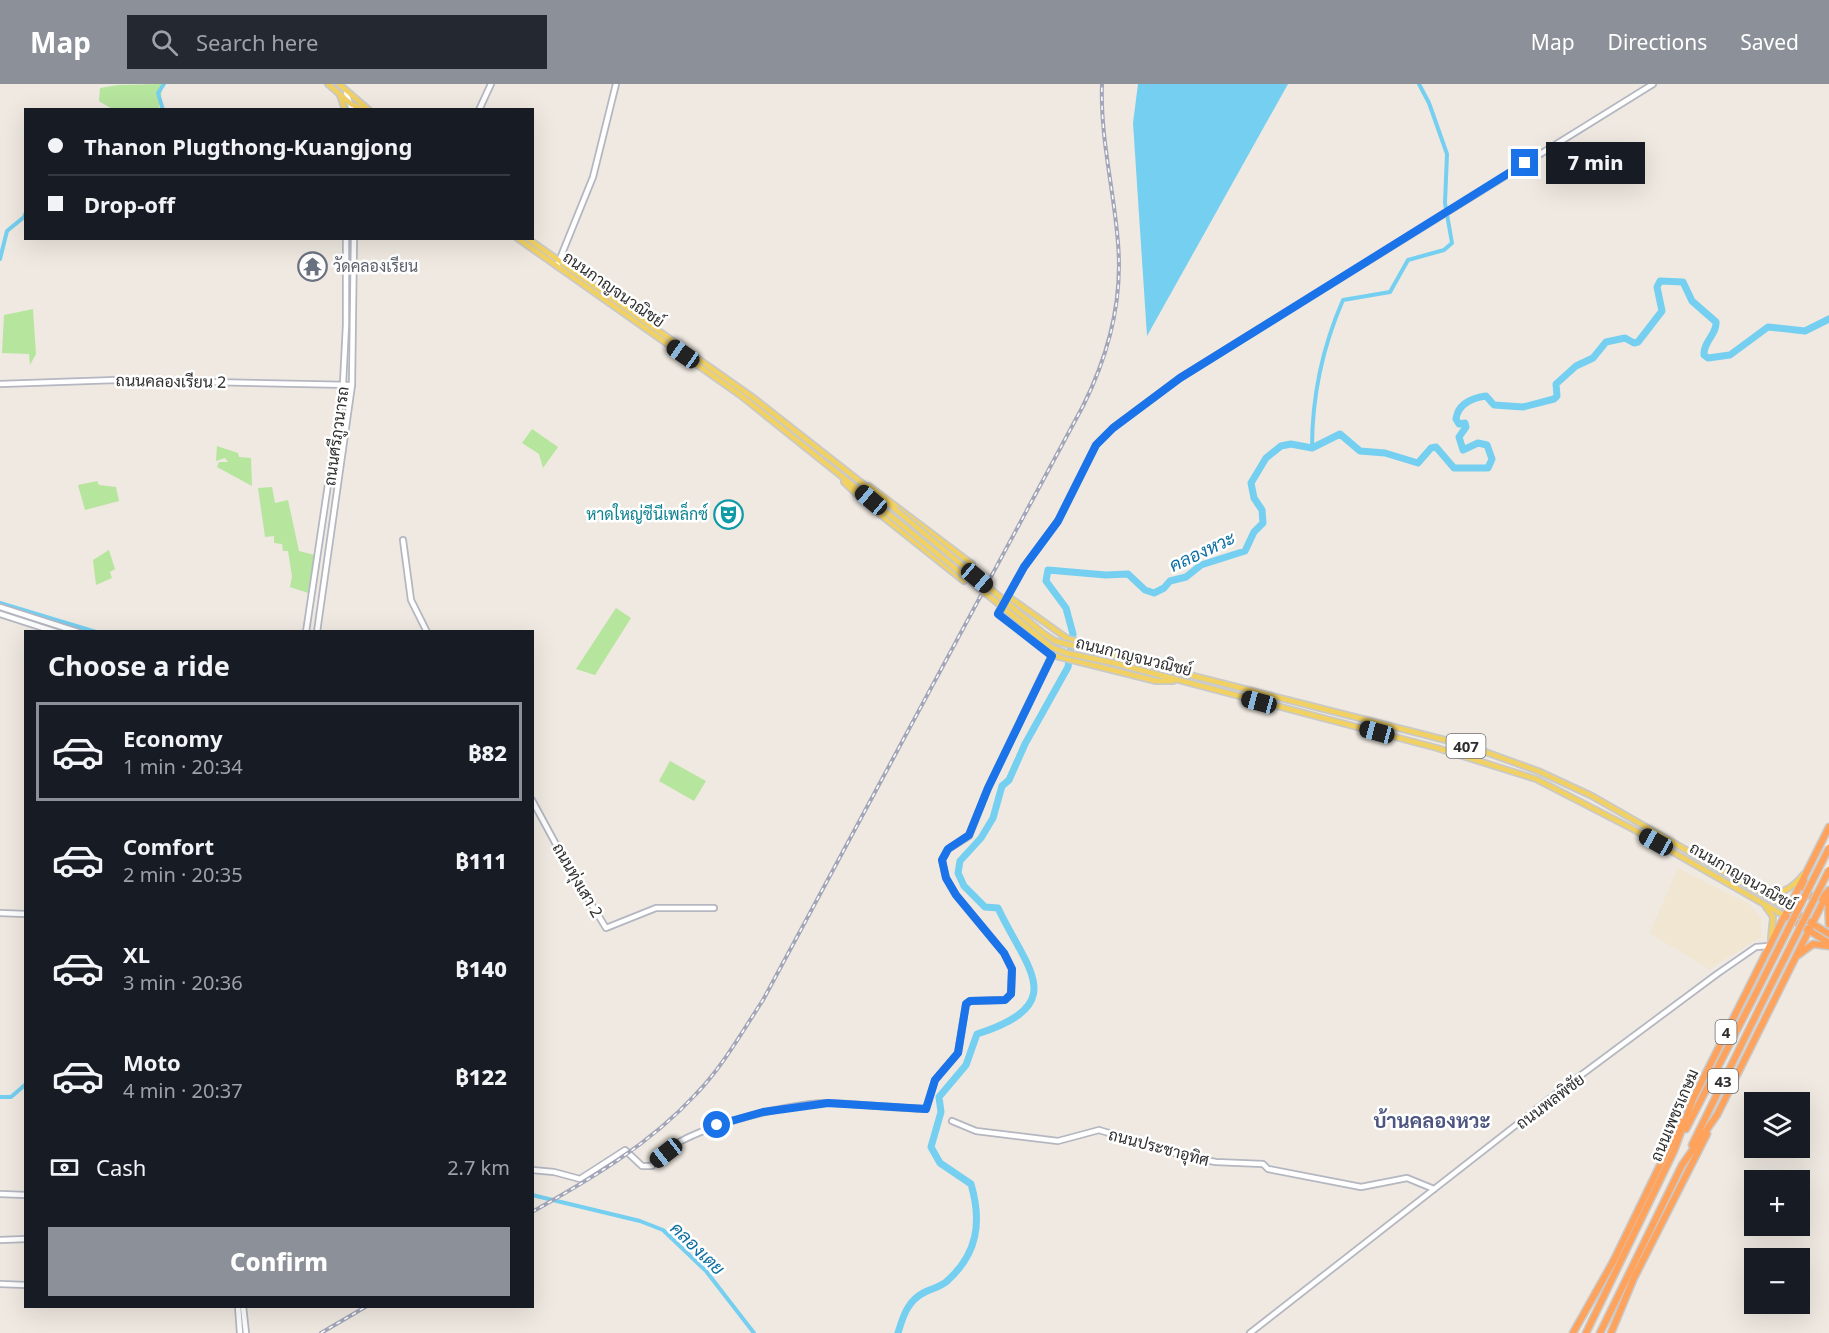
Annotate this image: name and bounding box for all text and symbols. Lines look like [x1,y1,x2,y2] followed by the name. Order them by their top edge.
[127,15,547,69] search box
[30,23,91,61] text: Map
[148,26,181,59] icon: search
[196,27,318,57] text: Search here
[1531,28,1575,56] text: Map
[1608,28,1707,56] text: Directions
[1740,28,1799,56] text: Saved
[84,131,412,161] text: Thanon Plugthong-Kuangjong
[1546,142,1645,184] callout: 7 min
[1511,149,1538,176] route end
[1568,149,1623,176] text: 7 min
[84,189,175,219] text: Drop-off
[559,245,670,332] street label: ถนนกาญจนวณิชย์
[296,250,328,282] temple icon: วัดคลองเรียน
[333,255,418,277] place label: วัดคลองเรียน
[663,336,703,372] car
[116,369,226,393] street label: ถนนคลองเรียน 2
[318,385,355,487] street label: ถนนศรีภูวนารถ
[851,482,891,518] car
[713,498,745,530] theatre icon: หาดใหญ่ซีนีเพล็กซ์
[586,501,708,525] place label: หาดใหญ่ซีนีเพล็กซ์
[1165,525,1239,577] water label: คลองหวะ
[957,560,997,596] car
[1073,630,1195,681] street label: ถนนกาญจนวณิชย์
[48,647,230,684] text: Choose a ride
[1239,689,1279,715] car
[1357,719,1397,745] car
[123,723,222,753] text: Economy
[51,725,105,779] icon: car
[1446,734,1486,758] road number: 407
[468,737,507,767] text: ฿82
[123,753,243,780] text: 1 min · 20:34
[1636,825,1676,859] car
[123,831,214,861] text: Comfort
[51,833,105,887] icon: car
[1686,836,1801,915] street label: ถนนกาญจนวณิชย์
[547,839,608,922] street label: ถนนทุ่งเสา 2
[455,845,507,875] text: ฿111
[123,861,243,888] text: 2 min · 20:35
[123,939,150,969] text: XL
[51,941,105,995] icon: car
[455,953,507,983] text: ฿140
[123,969,243,996] text: 3 min · 20:36
[1716,1020,1736,1044] road number: 4
[123,1047,181,1077] text: Moto
[51,1049,105,1103] icon: car
[455,1061,507,1091] text: ฿122
[1645,1065,1703,1165] street label: ถนนเพชรเกษม
[1511,1068,1589,1134] street label: ถนนพลพิชัย
[1708,1069,1738,1093] road number: 43
[123,1077,243,1104] text: 4 min · 20:37
[1744,1092,1810,1314] map controls
[1744,1092,1810,1158] button: layers
[1374,1107,1490,1134] district label: บ้านคลองหวะ
[703,1111,730,1138] route start
[1106,1123,1212,1172] street label: ถนนประชาอุทิศ
[646,1135,686,1171] car
[48,1151,81,1184] icon: cash
[96,1152,146,1182] text: Cash
[447,1154,510,1181] text: 2.7 km
[1744,1170,1810,1236] button: +
[666,1216,730,1280] water label: คลองเตย
[48,1227,510,1296] button: Confirm
[1744,1248,1810,1314] button: −

